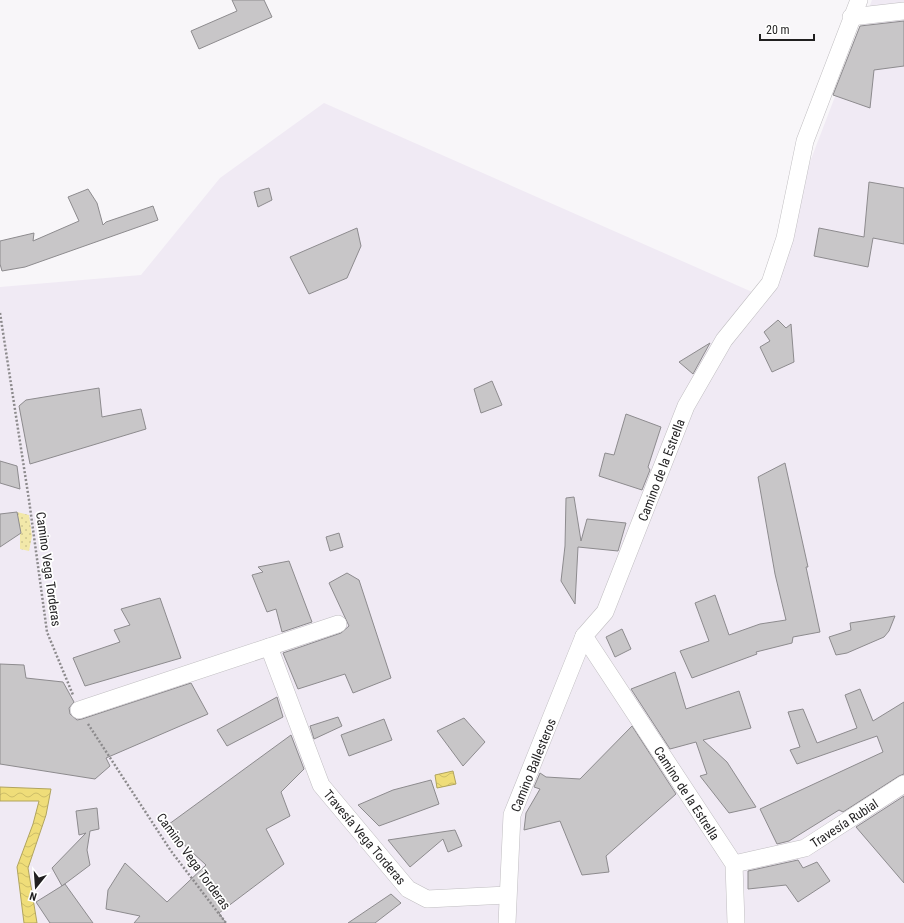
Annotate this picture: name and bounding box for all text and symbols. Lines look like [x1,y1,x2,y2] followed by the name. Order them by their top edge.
[760,16,814,42] scale bar
[766,23,790,37] text: 20 m
[635,417,688,523] street label: Camino de la Estrella
[33,511,64,627] street label: Camino Vega Torderas
[508,716,559,814] street label: Camino Ballesteros
[651,744,722,843] street label: Camino de la Estrella
[321,787,409,888] street label: Travesía Vega Torderas
[808,796,881,851] street label: Travesía Rubial
[154,810,234,912] street label: Camino Vega Torderas
[16,867,56,907] north arrow
[28,889,38,903] text: N

